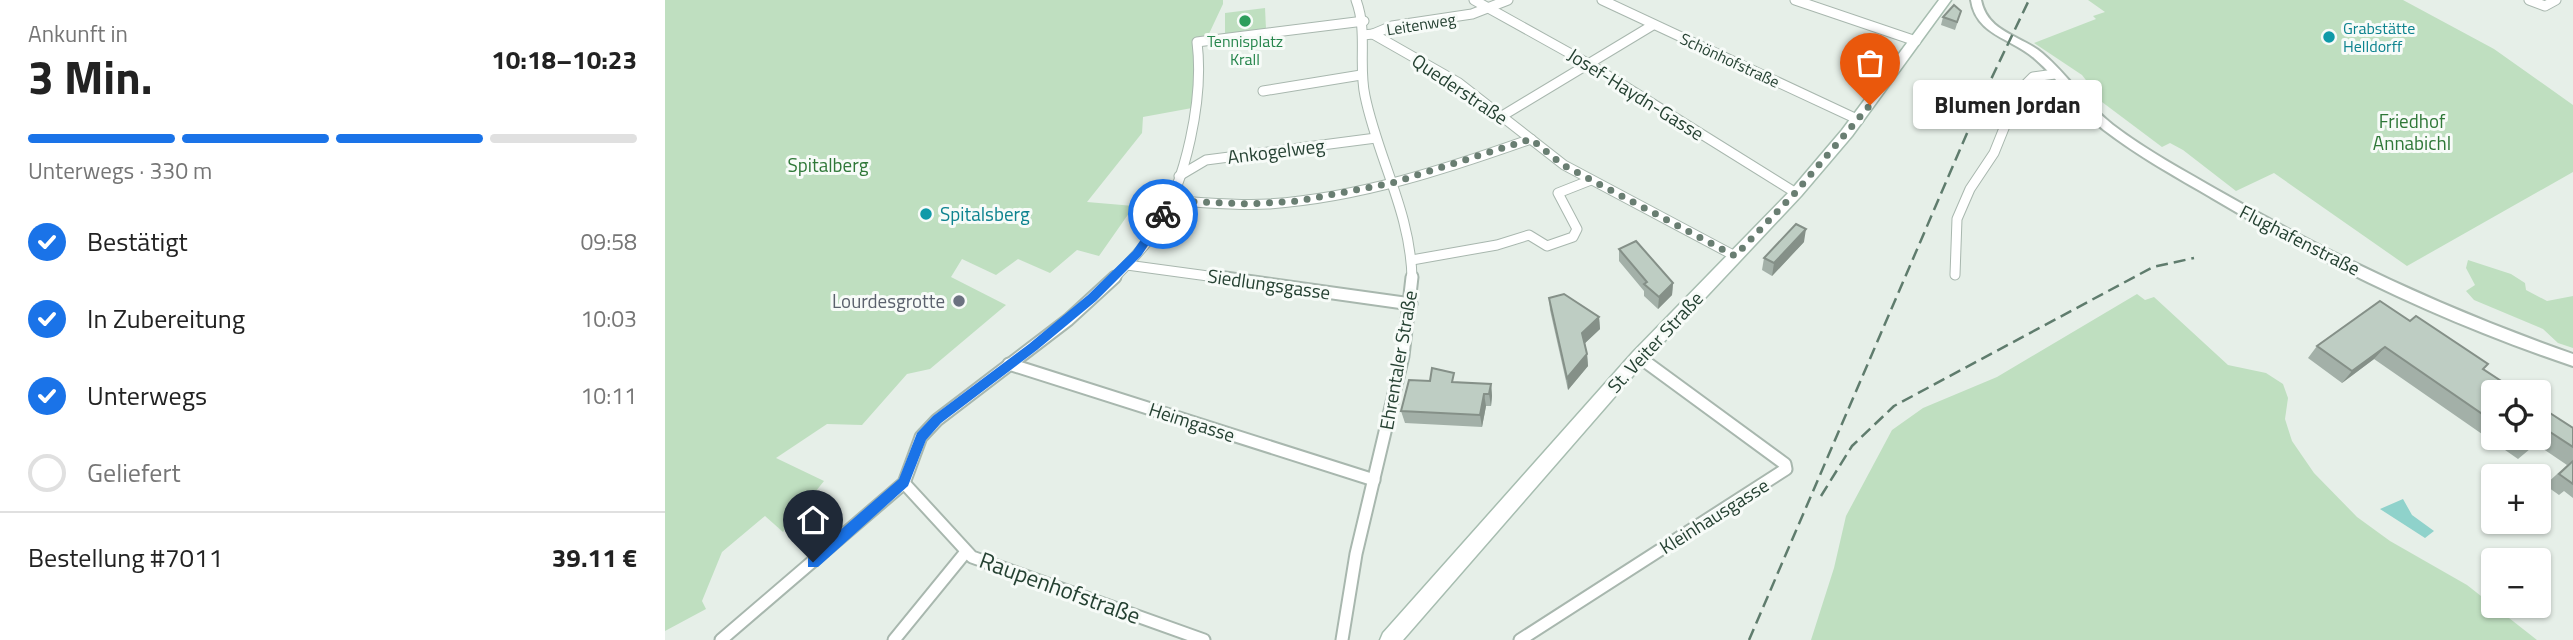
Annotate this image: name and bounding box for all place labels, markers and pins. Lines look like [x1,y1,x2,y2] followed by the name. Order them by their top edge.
[1237,13,1253,29] marker: Tennisplatz Krall
[2343,16,2415,58] place label: Grabstätte Helldorff
[1207,29,1283,71] place label: Tennisplatz Krall
[2321,29,2337,45] marker: Grabstätte Helldorff
[1840,33,1900,105] pin
[1912,80,2101,130] callout: Blumen Jordan
[940,199,1030,228] place label: Spitalsberg
[918,206,934,222] marker: Spitalsberg
[832,286,945,315] place label: Lourdesgrotte
[951,293,967,309] marker: Lourdesgrotte
[783,490,843,562] pin

